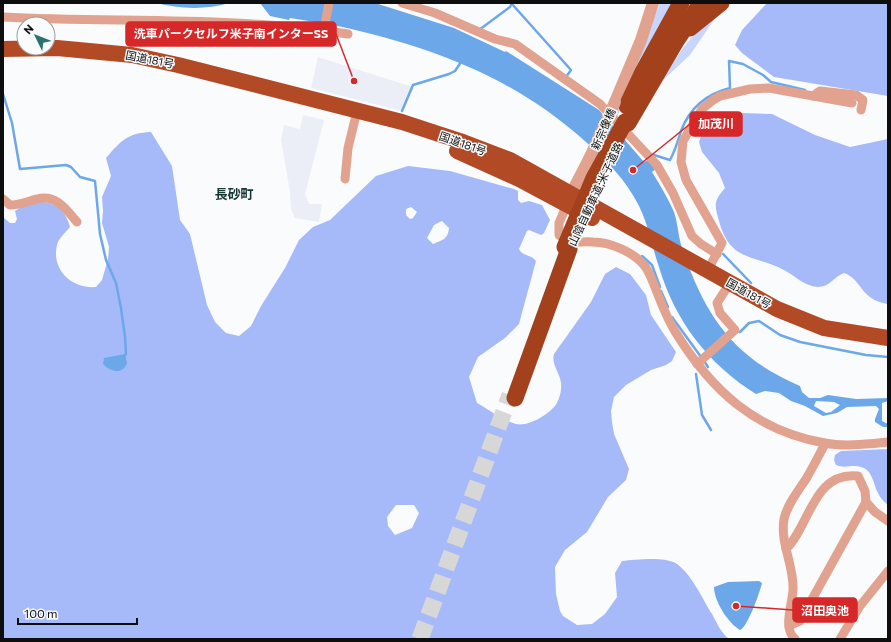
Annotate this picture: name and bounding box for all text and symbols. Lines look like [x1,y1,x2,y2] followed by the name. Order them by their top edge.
[16,16,56,56] north arrow
[21,21,36,36] text: N
[126,22,336,46] callout: 洗車パークセルフ米子南インターSS
[134,26,328,40] text: 洗車パークセルフ米子南インターSS
[125,48,175,70] street label: 国道181号
[588,106,618,152] street label: 新宗像橋
[690,112,742,136] callout: 加茂川
[698,116,734,130] text: 加茂川
[438,129,488,157] street label: 国道181号
[565,140,626,248] street label: 山陰自動車道;米子道路
[214,186,254,202] district label: 長砂町
[724,275,774,311] street label: 国道181号
[793,598,857,622] callout: 沼田奥池
[18,600,137,626] scale bar
[801,603,849,617] text: 沼田奥池
[24,606,58,620] text: 100 m

